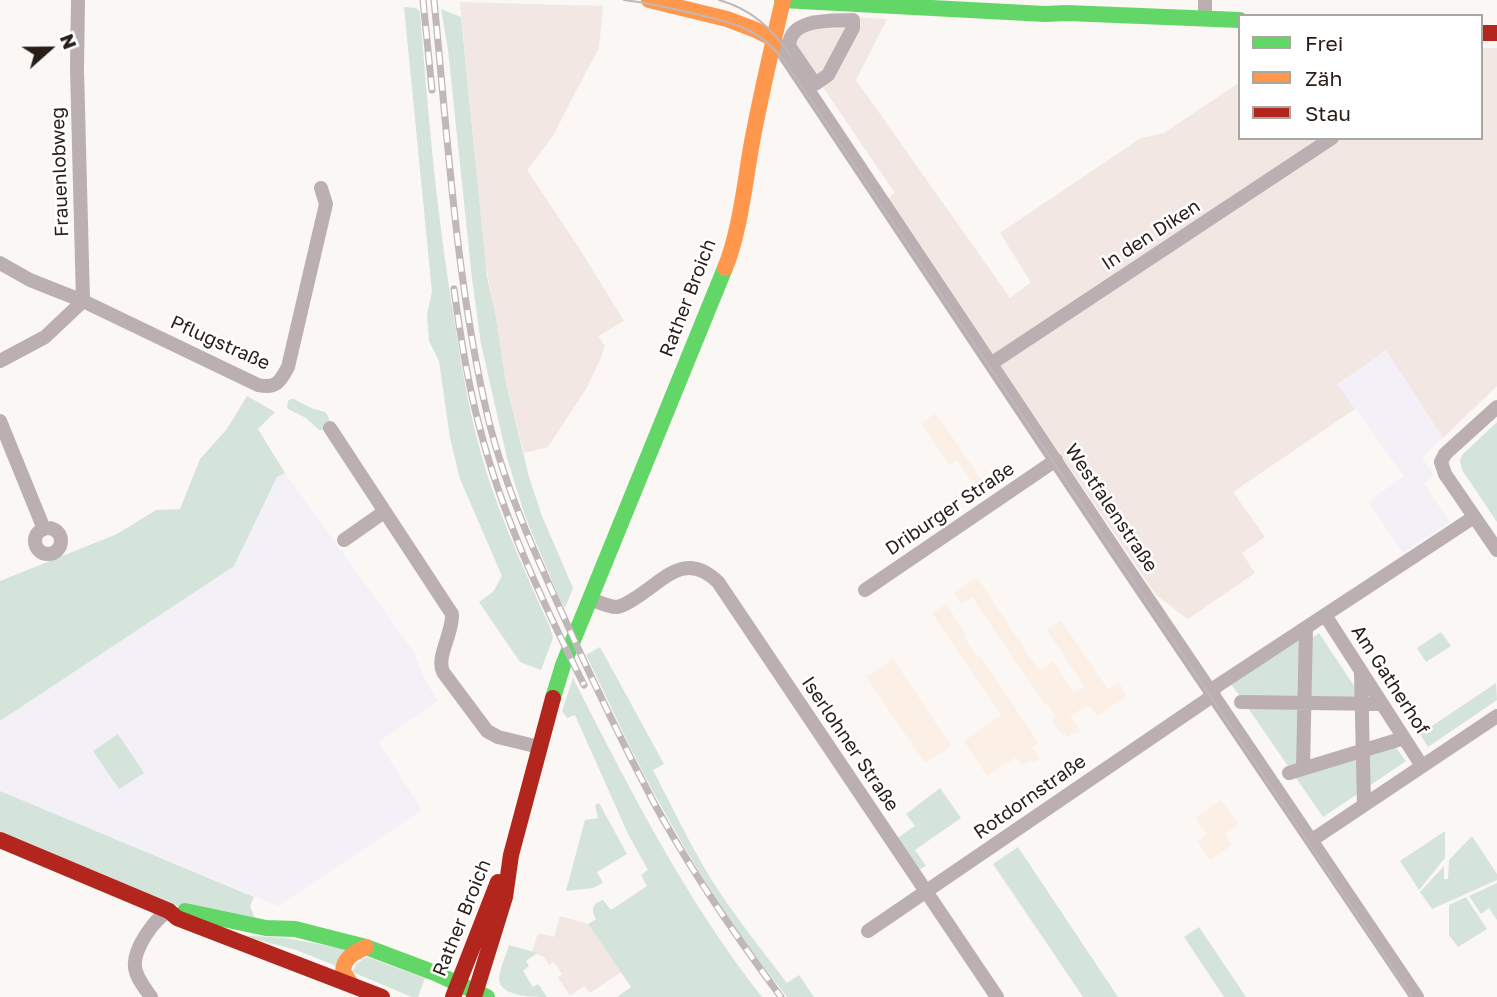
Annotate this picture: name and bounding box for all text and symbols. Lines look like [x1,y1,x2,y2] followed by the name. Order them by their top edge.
[14,14,84,84] north arrow
[1238,14,1483,140] legend
[56,30,82,52] text: N
[1305,30,1343,56] text: Frei
[1305,65,1342,91] text: Zäh
[1305,100,1351,126] text: Stau
[46,107,74,237] street label: Frauenlobweg
[1097,195,1205,275] street label: In den Diken
[655,236,721,360] street label: Rather Broich
[167,311,273,375] street label: Pflugstraße
[1060,440,1162,576] street label: Westfalenstraße
[881,457,1019,561] street label: Driburger Straße
[1346,621,1434,739] street label: Am Gatherhof
[796,672,904,816] street label: Iserlohner Straße
[970,750,1090,844] street label: Rotdornstraße
[428,856,496,980] street label: Rather Broich

